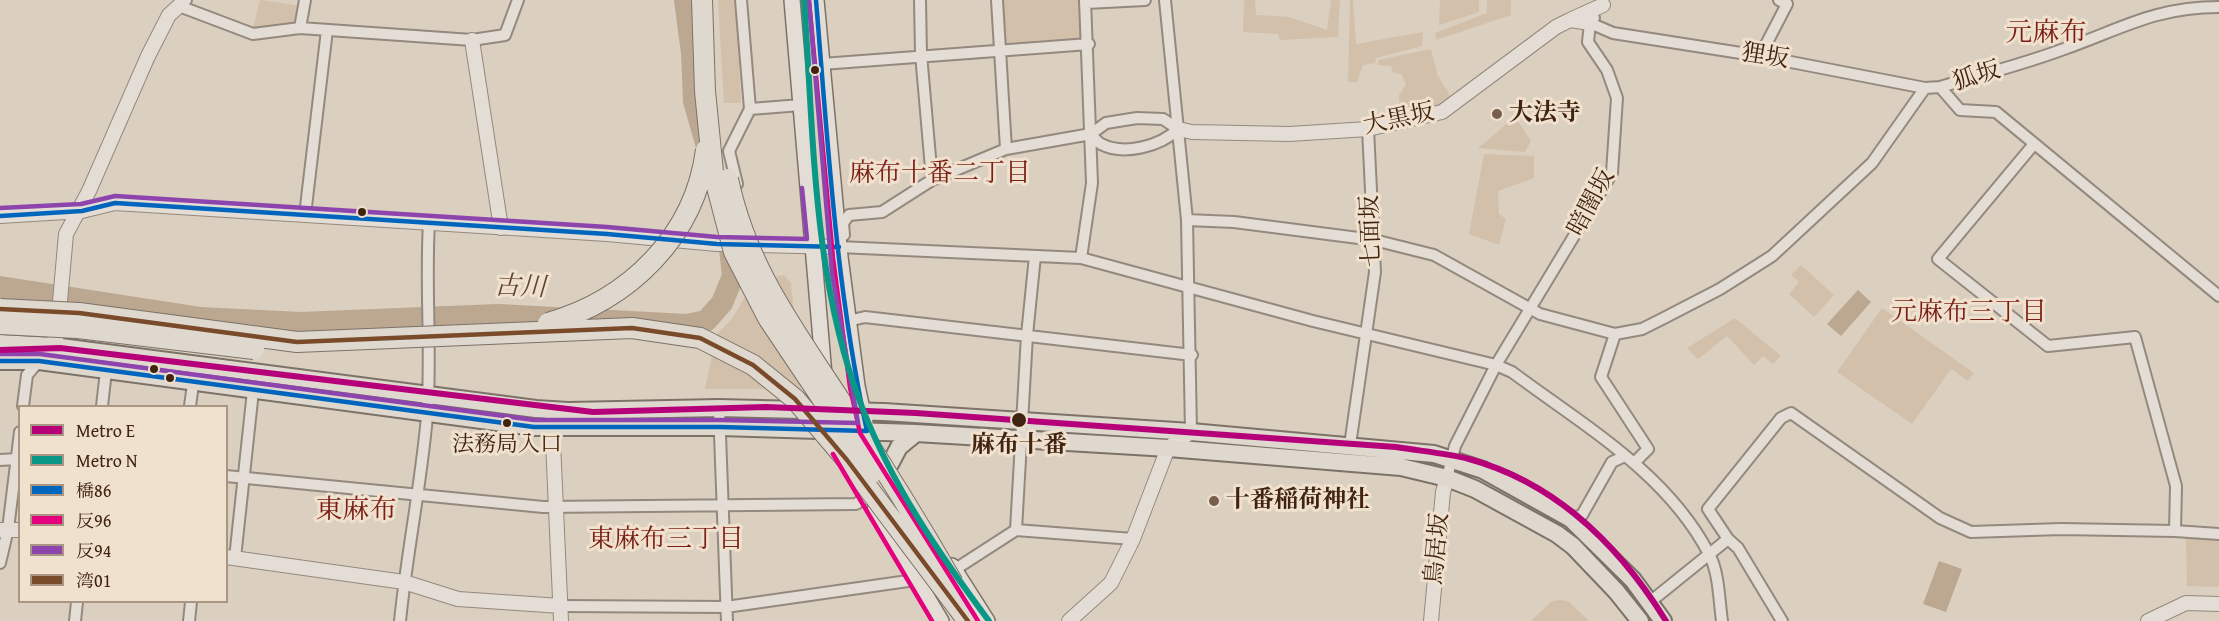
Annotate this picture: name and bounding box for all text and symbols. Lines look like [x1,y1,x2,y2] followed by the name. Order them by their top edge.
[2006,18,2086,50] district label: 元麻布
[1739,39,1791,75] street label: 狸坂
[1950,56,2004,98] street label: 狐坂
[809,64,821,76] unlabelled marker
[1361,98,1437,142] street label: 大黒坂
[1509,100,1581,128] place label: 大法寺
[1490,107,1504,121] marker: 大法寺
[849,158,1031,190] district label: 麻布十番二丁目
[1562,164,1622,242] street label: 暗闇坂
[1356,195,1388,267] street label: 七面坂
[356,206,368,218] unlabelled marker
[493,272,547,304] water label: 古川
[1891,297,2047,329] district label: 元麻布三丁目
[148,363,160,375] unlabelled marker
[164,372,176,384] unlabelled marker
[18,405,228,603] legend
[1010,411,1028,429] marker: 麻布十番
[76,417,135,444] text: Metro E
[501,417,513,429] marker: 法務局入口
[452,432,562,458] place label: 法務局入口
[971,432,1067,460] place label: 麻布十番
[76,447,138,474] text: Metro N
[76,477,111,504] text: 橋86
[1226,487,1370,515] place label: 十番稲荷神社
[1207,494,1221,508] marker: 十番稲荷神社
[316,495,396,527] district label: 東麻布
[76,507,111,534] text: 反96
[1421,512,1455,586] street label: 鳥居坂
[588,524,744,556] district label: 東麻布三丁目
[76,537,111,564] text: 反94
[76,567,111,594] text: 湾01

